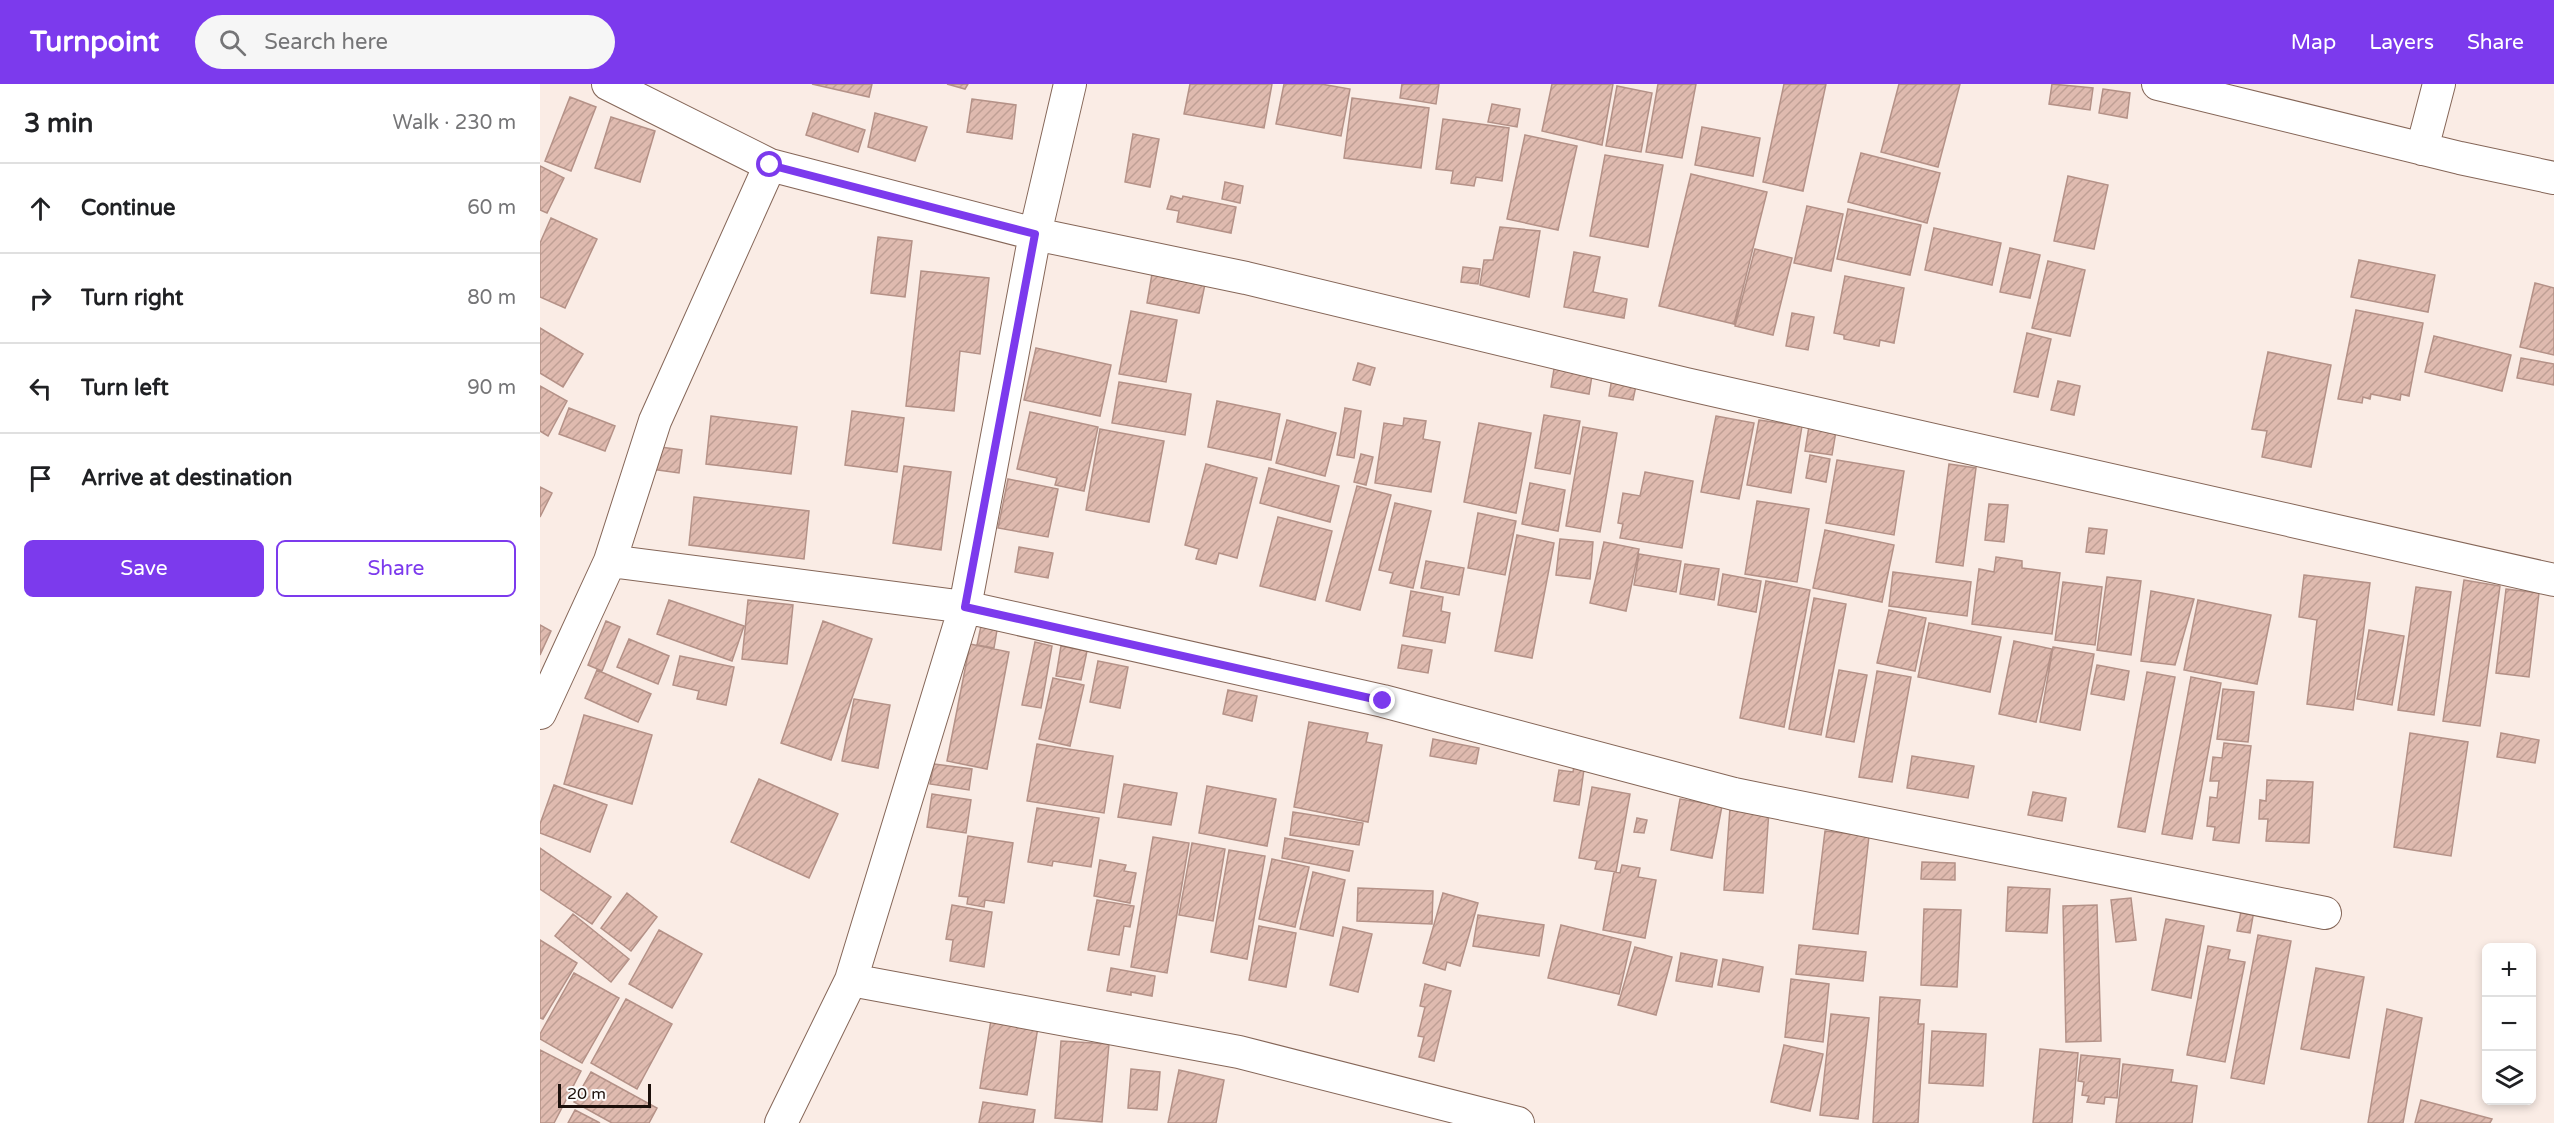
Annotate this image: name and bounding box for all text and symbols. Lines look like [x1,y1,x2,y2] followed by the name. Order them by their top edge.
[195,15,615,69] search box
[30,25,159,59] text: Turnpoint
[216,26,249,59] icon: search
[264,29,388,55] text: Search here
[2291,30,2336,55] text: Map
[2369,30,2434,55] text: Layers
[2467,30,2524,55] text: Share
[24,108,93,139] text: 3 min
[393,111,516,135] text: Walk · 230 m
[756,151,782,177] route start
[24,192,57,225] icon: ahead
[81,195,176,221] text: Continue
[467,196,516,220] text: 60 m
[24,282,57,315] icon: right
[81,285,183,311] text: Turn right
[467,286,516,310] text: 80 m
[24,372,57,405] icon: left
[81,375,169,401] text: Turn left
[467,376,516,400] text: 90 m
[24,462,57,495] icon: arrive
[81,465,292,491] text: Arrive at destination
[24,540,264,597] button: Save
[276,540,516,597] button: Share
[1369,687,1395,713] route end
[2482,943,2536,1105] map controls
[2482,943,2536,997] button: +
[2482,997,2536,1051] button: −
[2482,1051,2536,1105] button: layers
[558,1081,651,1108] scale bar
[567,1084,606,1104] text: 20 m

